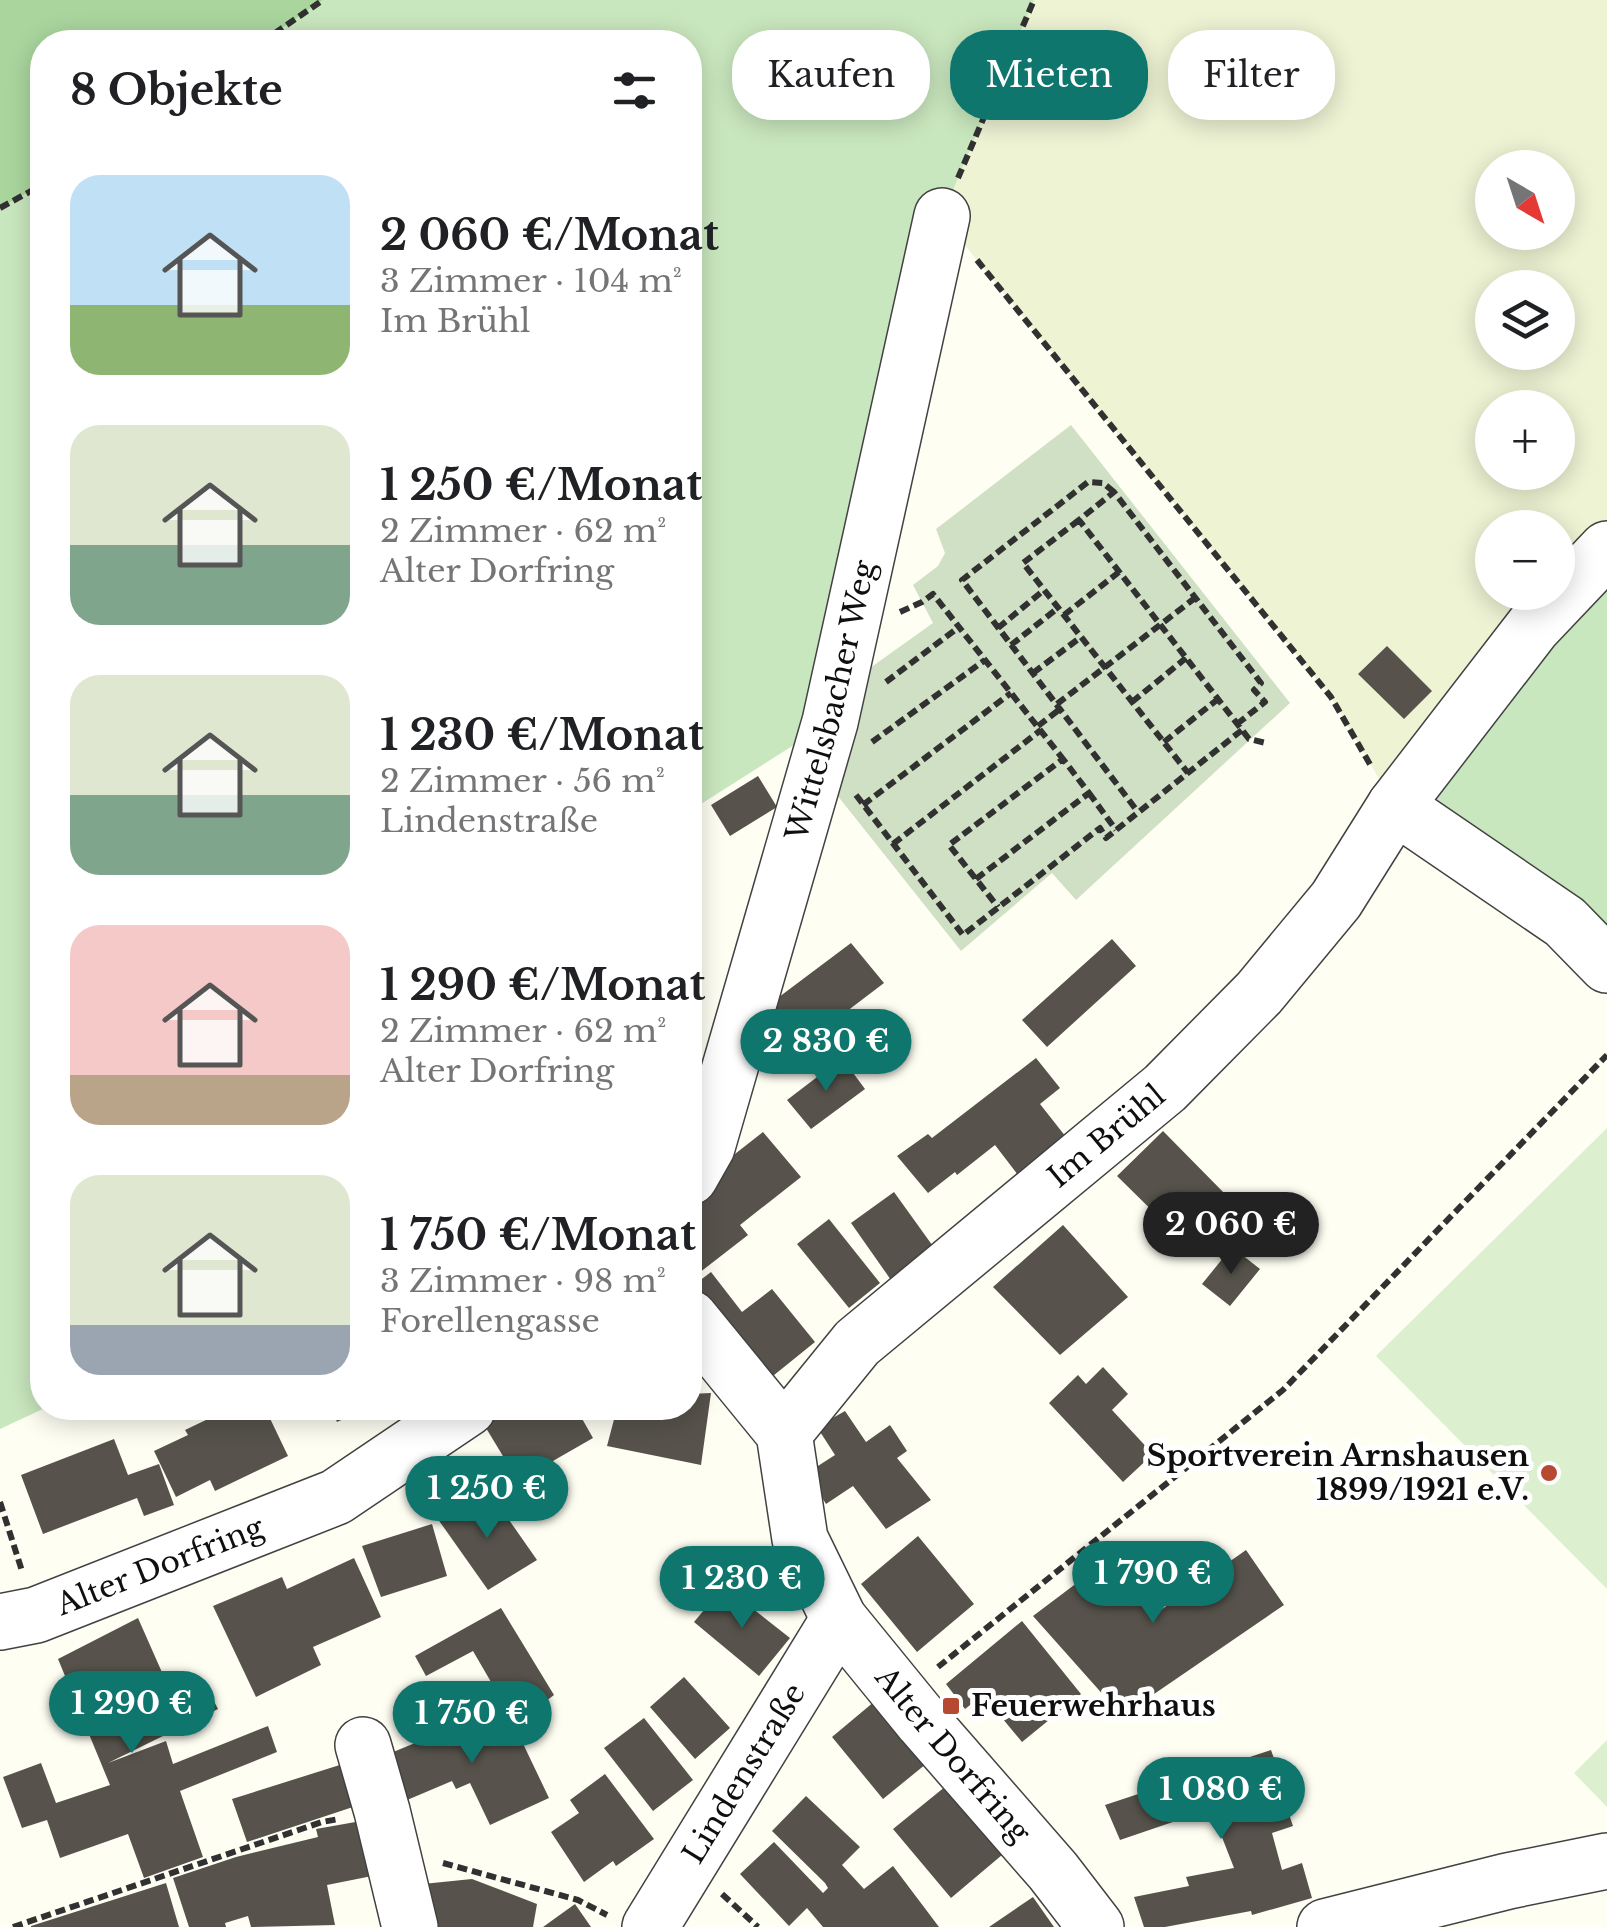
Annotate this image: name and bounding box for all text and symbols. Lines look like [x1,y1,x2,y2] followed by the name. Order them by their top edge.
[732,30,930,120] chip: Kaufen
[950,30,1148,120] chip: Mieten
[1168,30,1335,120] chip: Filter
[607,63,662,118] icon: filters
[70,64,283,116] text: 8 Objekte
[1475,150,1575,250] north arrow
[1475,150,1575,610] map controls
[380,209,719,261] text: 2 060 €/Monat
[150,215,270,335] icon: home
[380,261,682,301] text: 3 Zimmer · 104 m²
[1475,270,1575,370] button: layers
[380,301,530,341] text: Im Brühl
[1475,390,1575,490] button: +
[380,459,702,511] text: 1 250 €/Monat
[150,465,270,585] icon: home
[1475,510,1575,610] button: −
[380,511,666,551] text: 2 Zimmer · 62 m²
[380,551,614,591] text: Alter Dorfring
[777,556,883,846] street label: Wittelsbacher Weg
[380,709,704,761] text: 1 230 €/Monat
[150,715,270,835] icon: home
[380,761,665,801] text: 2 Zimmer · 56 m²
[380,801,598,841] text: Lindenstraße
[380,959,706,1011] text: 1 290 €/Monat
[150,965,270,1085] icon: home
[734,1009,918,1094] pin: 2 830 €
[380,1011,666,1051] text: 2 Zimmer · 62 m²
[762,1021,890,1061] text: 2 830 €
[380,1051,614,1091] text: Alter Dorfring
[1040,1077,1172,1195] street label: Im Brühl
[1139,1192,1323,1277] pin: 2 060 €
[1165,1204,1297,1244] text: 2 060 €
[380,1209,696,1261] text: 1 750 €/Monat
[150,1215,270,1335] icon: home
[380,1261,666,1301] text: 3 Zimmer · 98 m²
[380,1301,600,1341] text: Forellengasse
[1147,1437,1529,1508] place label: Sportverein Arnshausen 1899/1921 e.V.
[395,1456,579,1541] pin: 1 250 €
[1538,1462,1560,1484] marker: Sportverein Arnshausen 1899/1921 e.V.
[427,1468,547,1508] text: 1 250 €
[50,1508,270,1624] street label: Alter Dorfring
[1061,1541,1245,1626] pin: 1 790 €
[650,1546,834,1631] pin: 1 230 €
[1094,1553,1212,1593] text: 1 790 €
[682,1558,802,1598] text: 1 230 €
[867,1658,1039,1851] street label: Alter Dorfring
[40,1671,224,1756] pin: 1 290 €
[674,1677,813,1870] street label: Lindenstraße
[380,1681,564,1766] pin: 1 750 €
[71,1683,193,1723] text: 1 290 €
[971,1687,1216,1724] place label: Feuerwehrhaus
[415,1693,529,1733] text: 1 750 €
[940,1695,962,1717] marker: Feuerwehrhaus
[1129,1757,1313,1842] pin: 1 080 €
[1159,1769,1283,1809] text: 1 080 €

